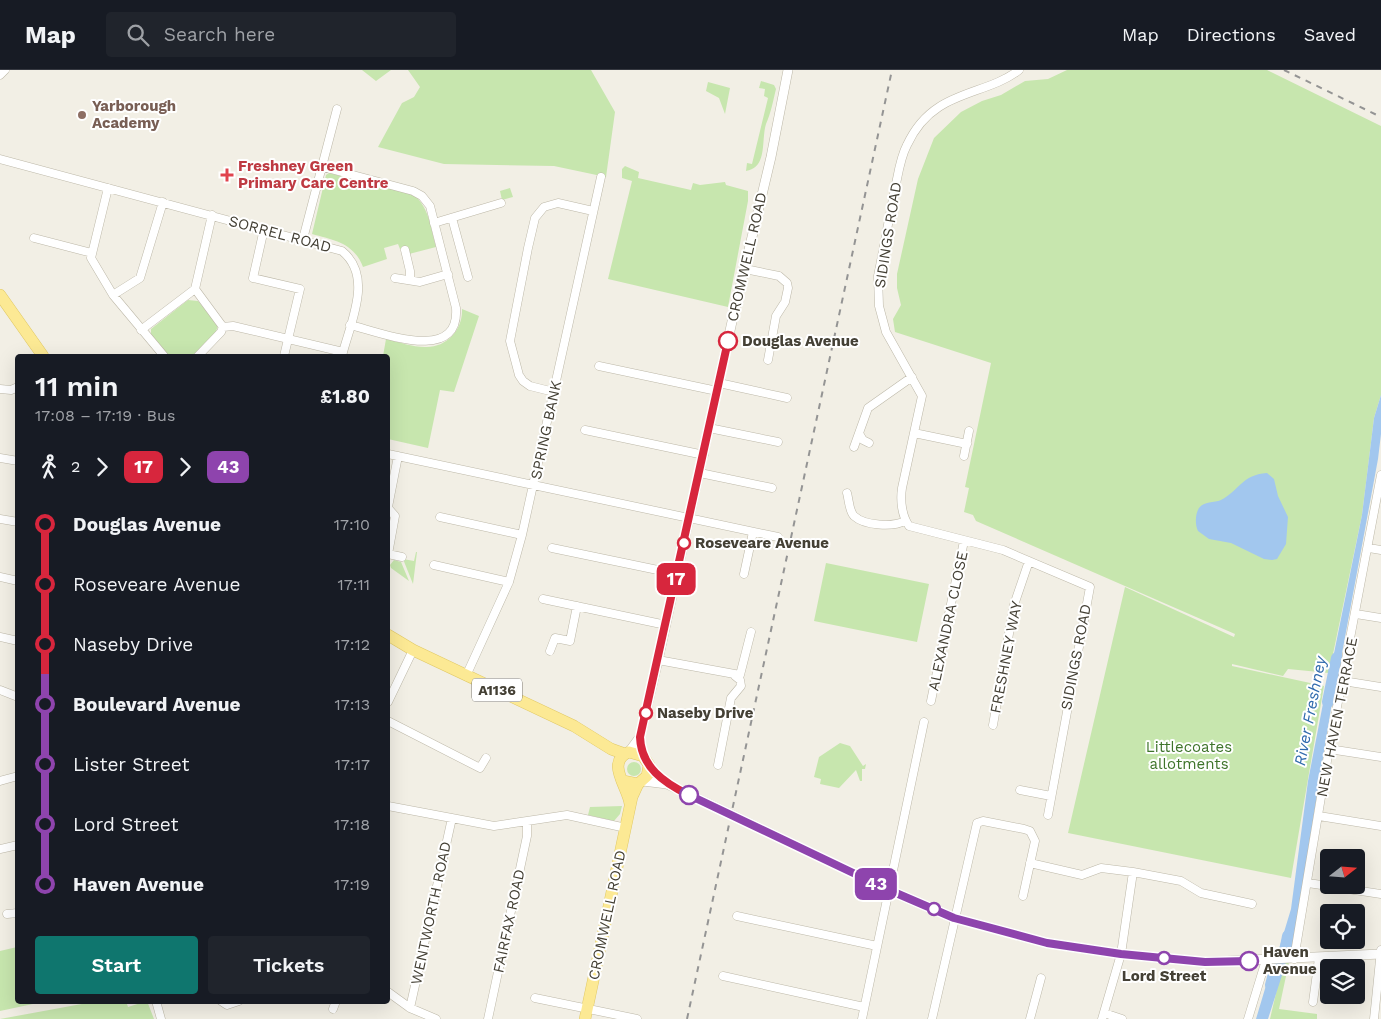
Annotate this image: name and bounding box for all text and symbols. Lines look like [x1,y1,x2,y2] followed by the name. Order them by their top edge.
[106,12,456,57] search box
[25,21,76,49] text: Map
[124,21,152,49] icon: search
[164,23,275,46] text: Search here
[1122,24,1159,45] text: Map
[1187,24,1276,45] text: Directions
[1304,24,1356,45] text: Saved
[92,97,176,132] place label: Yarborough Academy
[76,109,88,121] marker: Yarborough Academy
[238,157,389,192] place label: Freshney Green Primary Care Centre
[220,168,234,182] marker: Freshney Green Primary Care Centre
[871,181,905,289] street label: SIDINGS ROAD
[723,190,771,324] street label: CROMWELL ROAD
[227,212,333,256] street label: SORREL ROAD
[718,331,738,351] marker: Douglas Avenue
[742,332,859,350] place label: Douglas Avenue
[35,370,119,403] text: 11 min
[527,379,565,481] street label: SPRING BANK
[320,385,370,408] text: £1.80
[35,406,175,425] text: 17:08 – 17:19 · Bus
[35,453,63,481] icon: walk
[88,453,116,481] icon: forward
[171,453,199,481] icon: forward
[134,456,153,477] text: 17
[217,456,239,477] text: 43
[71,457,80,476] text: 2
[73,513,221,536] text: Douglas Avenue
[334,515,370,534] text: 17:10
[695,534,829,552] place label: Roseveare Avenue
[677,536,691,550] marker: Roseveare Avenue
[924,549,972,693] street label: ALEXANDRA CLOSE
[654,563,698,595] line badge: 17
[667,568,685,589] text: 17
[73,573,240,596] text: Roseveare Avenue
[338,575,370,594] text: 17:11
[986,599,1026,715] street label: FRESHNEY WAY
[1057,603,1095,711] street label: SIDINGS ROAD
[73,633,193,656] text: Naseby Drive
[334,635,370,654] text: 17:12
[1313,635,1361,799] street label: NEW HAVEN TERRACE
[1290,654,1330,767] water label: River Freshney
[472,678,522,702] road number: A1136
[73,693,240,716] text: Boulevard Avenue
[334,695,370,714] text: 17:13
[657,704,754,722] place label: Naseby Drive
[639,706,653,720] marker: Naseby Drive
[1146,738,1232,773] park label: Littlecoates allotments
[73,753,189,776] text: Lister Street
[335,755,370,774] text: 17:17
[679,785,699,805] unlabelled marker
[73,813,179,836] text: Lord Street
[334,815,370,834] text: 17:18
[407,840,455,986] street label: WENTWORTH ROAD
[584,848,630,982] street label: CROMWELL ROAD
[1320,849,1365,894] north arrow
[1320,849,1365,1004] map controls
[489,867,529,975] street label: FAIRFAX ROAD
[854,868,898,900] line badge: 43
[73,873,204,896] text: Haven Avenue
[865,873,887,894] text: 43
[334,875,370,894] text: 17:19
[927,902,941,916] unlabelled marker
[1320,904,1365,949] button: locate
[35,936,198,994] button: Start
[208,936,370,994] button: Tickets
[1263,943,1317,978] place label: Haven Avenue
[1157,951,1171,965] marker: Lord Street
[1239,951,1259,971] marker: Haven Avenue
[1320,959,1365,1004] button: layers
[1122,967,1207,985] place label: Lord Street

